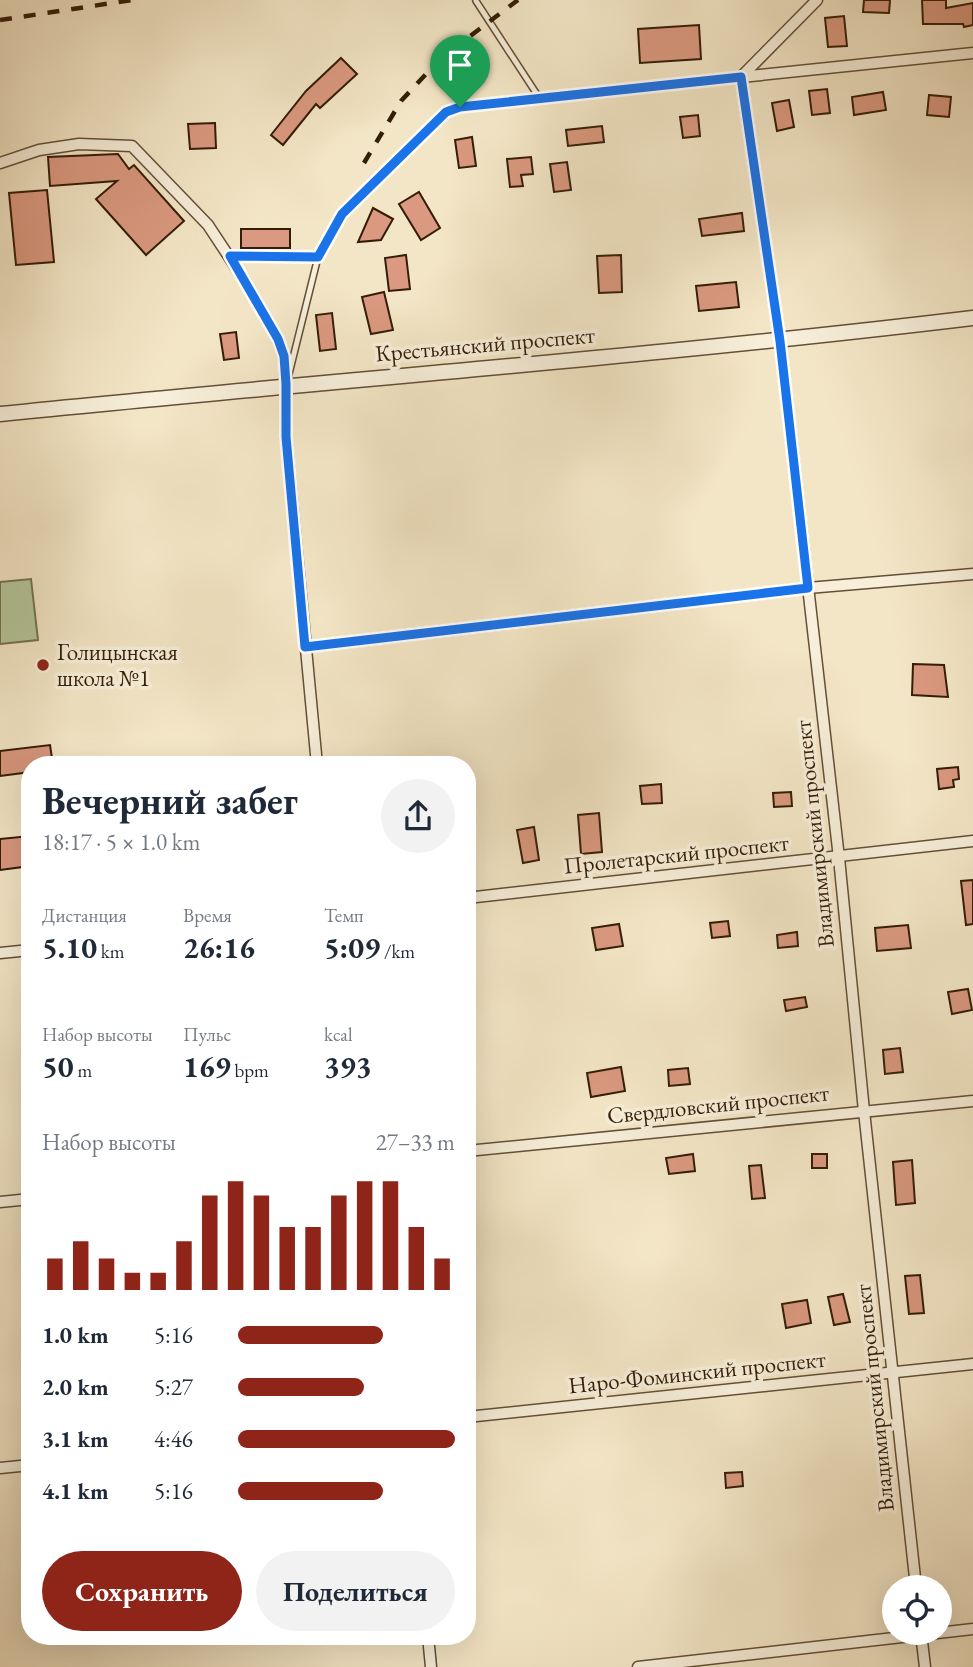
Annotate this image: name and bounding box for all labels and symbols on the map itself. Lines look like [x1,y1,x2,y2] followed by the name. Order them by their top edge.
[430,35,490,107] pin
[374,319,596,369] street label: Крестьянский проспект
[57,637,178,693] place label: Голицынская школа №1
[35,657,51,673] marker: Голицынская школа №1
[787,718,841,949] street label: Владимирский проспект
[562,827,791,881] street label: Пролетарский проспект
[606,1077,831,1131] street label: Свердловский проспект
[847,1282,901,1513] street label: Владимирский проспект
[567,1344,828,1400] street label: Наро-Фоминский проспект

